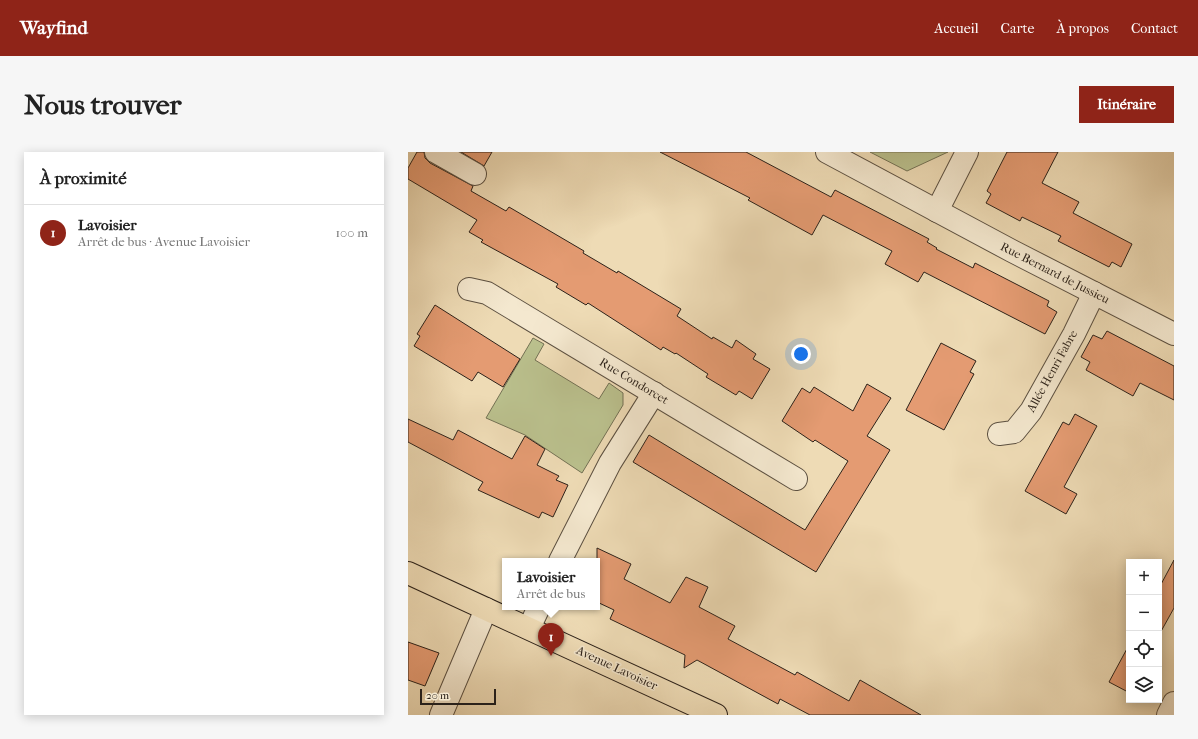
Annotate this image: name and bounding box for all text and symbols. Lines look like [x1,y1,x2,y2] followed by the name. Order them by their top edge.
[20,17,88,39] text: Wayfind
[934,20,979,37] text: Accueil
[1001,20,1034,37] text: Carte
[1056,20,1109,37] text: À propos
[1131,20,1178,37] text: Contact
[1079,86,1174,123] button: Itinéraire
[24,88,181,121] text: Nous trouver
[40,168,127,188] text: À proximité
[78,216,137,234] text: Lavoisier
[51,225,55,240] text: 1
[335,225,368,240] text: 100 m
[78,234,250,249] text: Arrêt de bus · Avenue Lavoisier
[998,239,1112,307] street label: Rue Bernard de Jussieu
[1023,328,1080,415] street label: Allée Henri Fabre
[791,344,811,364] your location
[597,355,672,407] street label: Rue Condorcet
[502,558,600,610] popup
[1126,559,1162,703] map controls
[1126,559,1162,595] button: +
[517,568,575,586] text: Lavoisier
[517,586,585,601] text: Arrêt de bus
[1126,595,1162,631] button: −
[538,623,564,656] pin: 1
[1126,631,1162,667] button: locate
[573,643,661,693] street label: Avenue Lavoisier
[1126,667,1162,703] button: layers
[420,687,496,706] scale bar
[426,689,449,702] text: 20 m

